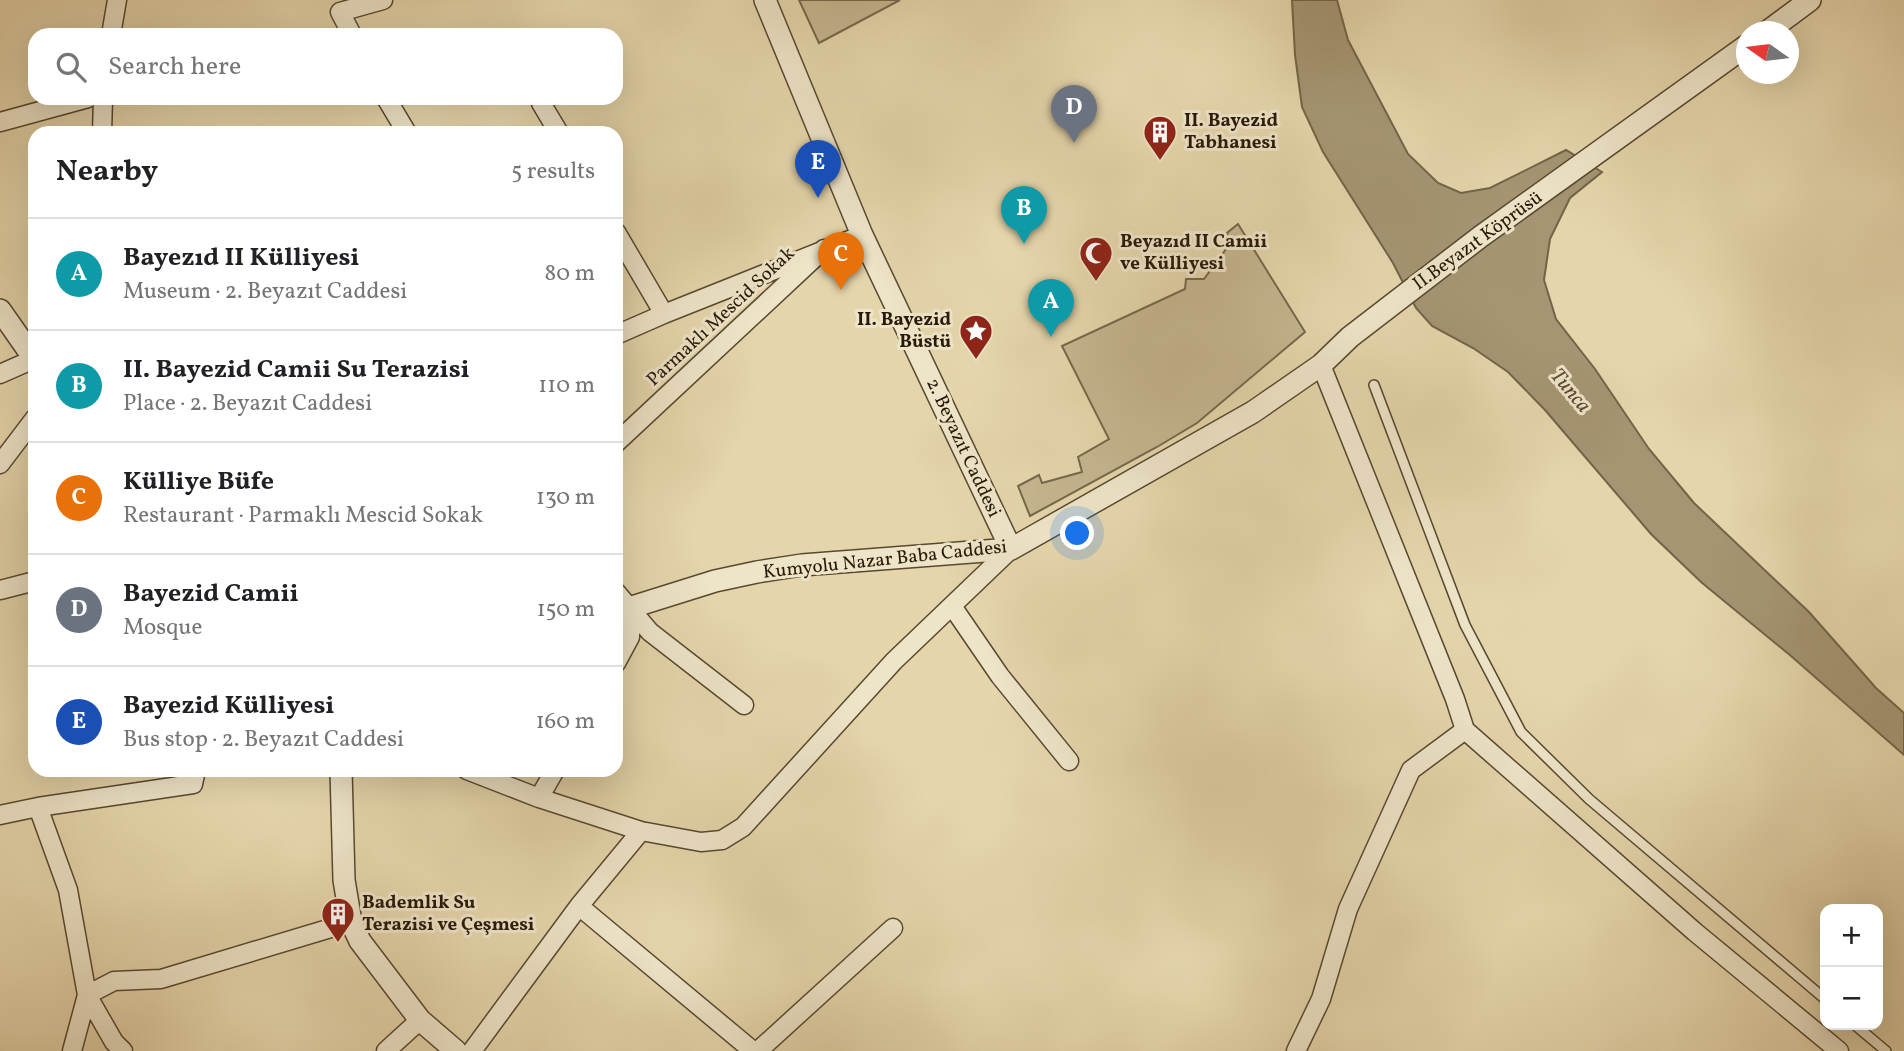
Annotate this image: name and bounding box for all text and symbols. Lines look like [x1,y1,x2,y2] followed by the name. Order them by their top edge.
[1736,21,1799,84] north arrow
[28,28,623,105] search box
[52,48,90,86] icon: search
[108,49,241,85] text: Search here
[1051,85,1097,143] pin: D
[1184,108,1278,156] place label: II. Bayezid Tabhanesi
[1141,113,1179,162] building icon: II. Bayezid Tabhanesi
[795,140,841,198] pin: E
[56,151,158,193] text: Nearby
[511,156,595,188] text: 5 results
[1408,185,1548,297] street label: II.Beyazıt Köprüsü
[1001,186,1047,244] pin: B
[1120,229,1268,277] place label: Beyazıd II Camii ve Külliyesi
[818,232,864,290] pin: C
[1077,234,1115,283] mosque icon: Beyazıd II Camii ve Külliyesi
[123,240,359,276] text: Bayezıd II Külliyesi
[641,241,801,393] street label: Parmaklı Mescid Sokak
[71,258,87,290] text: A
[545,258,595,290] text: 80 m
[123,276,407,308] text: Museum · 2. Beyazıt Caddesi
[1028,279,1074,337] pin: A
[857,307,951,355] place label: II. Bayezid Büstü
[957,312,995,361] place icon: II. Bayezid Büstü
[123,352,470,388] text: II. Bayezid Camii Su Terazisi
[1543,363,1597,419] water label: Tunca
[71,370,87,402] text: B
[538,370,595,402] text: 110 m
[919,374,1007,522] street label: 2. Beyazıt Caddesi
[123,388,372,420] text: Place · 2. Beyazıt Caddesi
[123,464,274,500] text: Külliye Büfe
[72,482,86,514] text: C
[536,482,595,514] text: 130 m
[123,500,483,532] text: Restaurant · Parmaklı Mescid Sokak
[1060,516,1094,550] your location
[762,534,1009,586] street label: Kumyolu Nazar Baba Caddesi
[123,576,299,612] text: Bayezid Camii
[71,594,87,626] text: D
[537,594,595,626] text: 150 m
[123,612,202,644] text: Mosque
[123,688,334,724] text: Bayezid Külliyesi
[72,706,86,738] text: E
[536,706,595,738] text: 160 m
[123,724,404,756] text: Bus stop · 2. Beyazıt Caddesi
[362,890,535,938] place label: Bademlik Su Terazisi ve Çeşmesi
[319,895,357,944] building icon: Bademlik Su Terazisi ve Çeşmesi
[1820,904,1883,1030] map controls
[1820,904,1883,967] button: +
[1820,967,1883,1030] button: −

